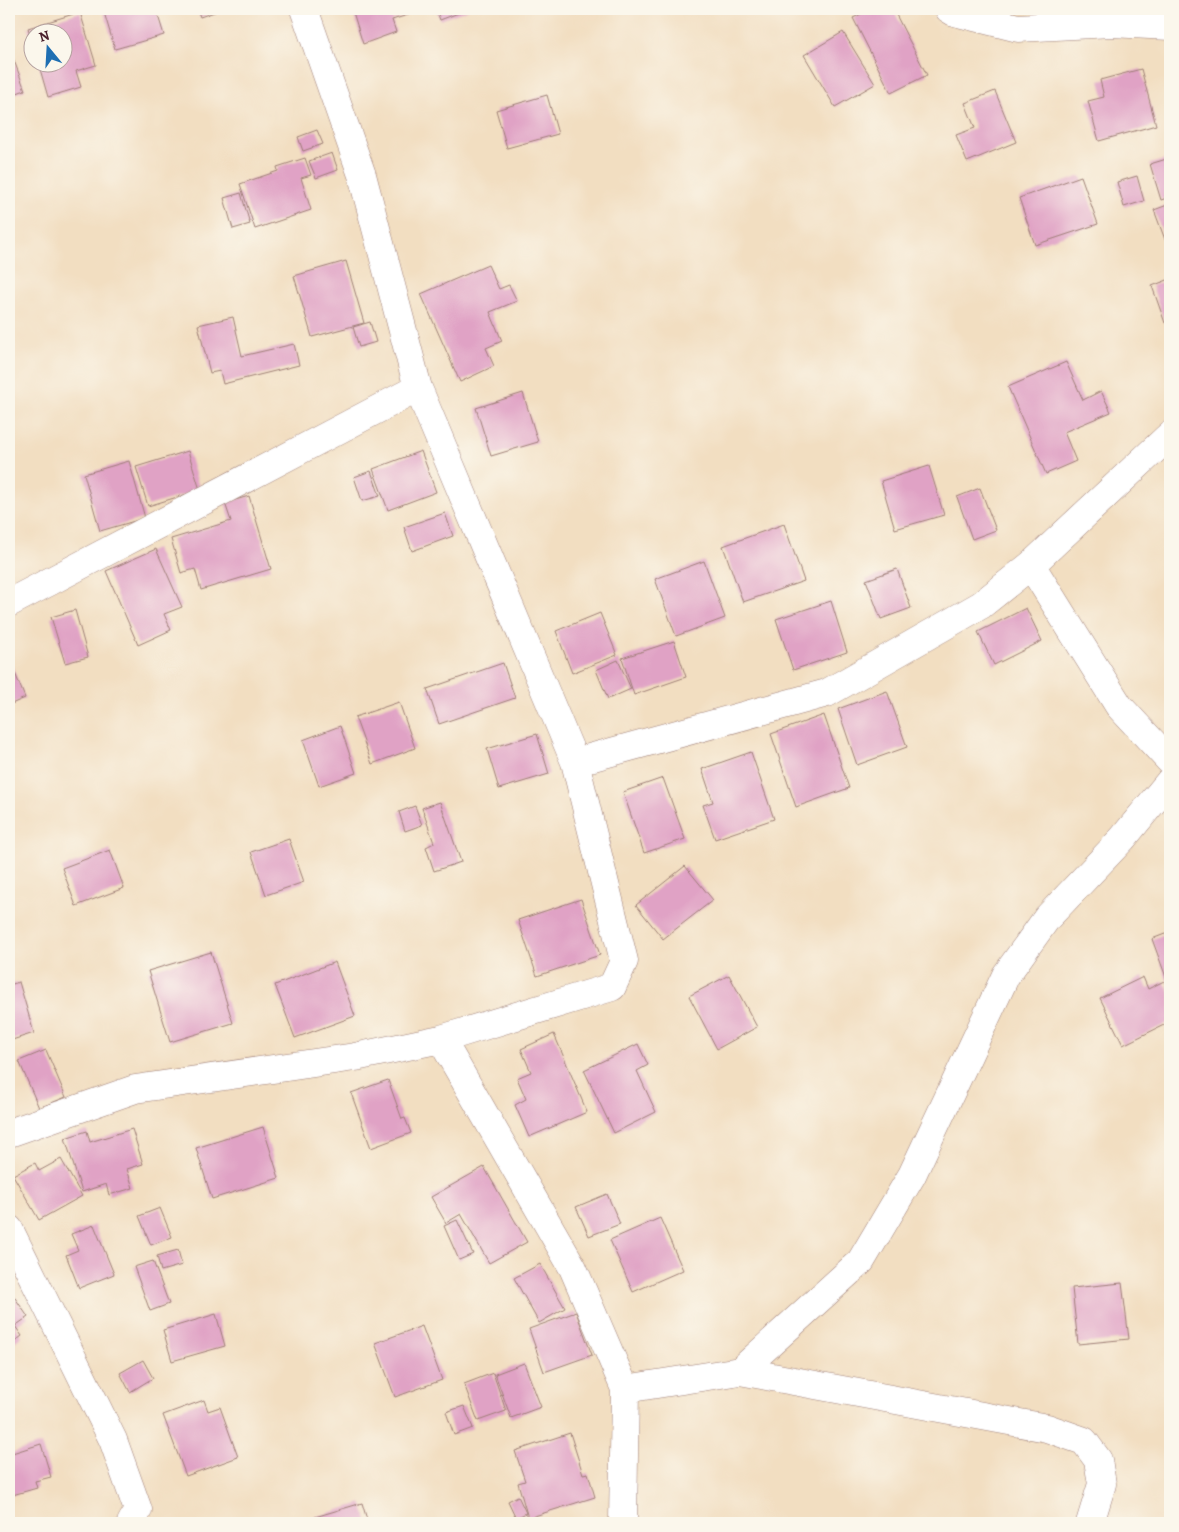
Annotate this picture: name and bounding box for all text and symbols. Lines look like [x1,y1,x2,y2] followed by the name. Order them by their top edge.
[22,22,72,72] north arrow
[36,26,52,47] text: N

